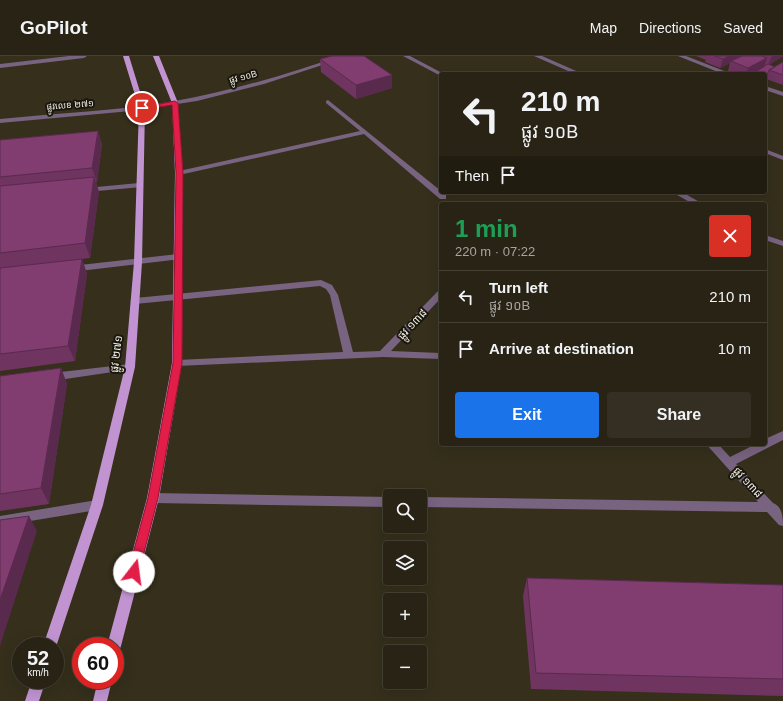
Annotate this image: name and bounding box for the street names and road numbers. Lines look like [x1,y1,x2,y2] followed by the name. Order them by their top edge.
[228,68,259,88] street label: ផ្លូវ ១០B
[46,98,94,115] street label: ផ្លូវលេខ ២៧១
[395,306,432,345] street label: ផ្លូវ ១៣៨
[108,335,128,374] street label: ផ្លូវ ២៧១
[728,464,765,503] street label: ផ្លូវ ១៣៨

